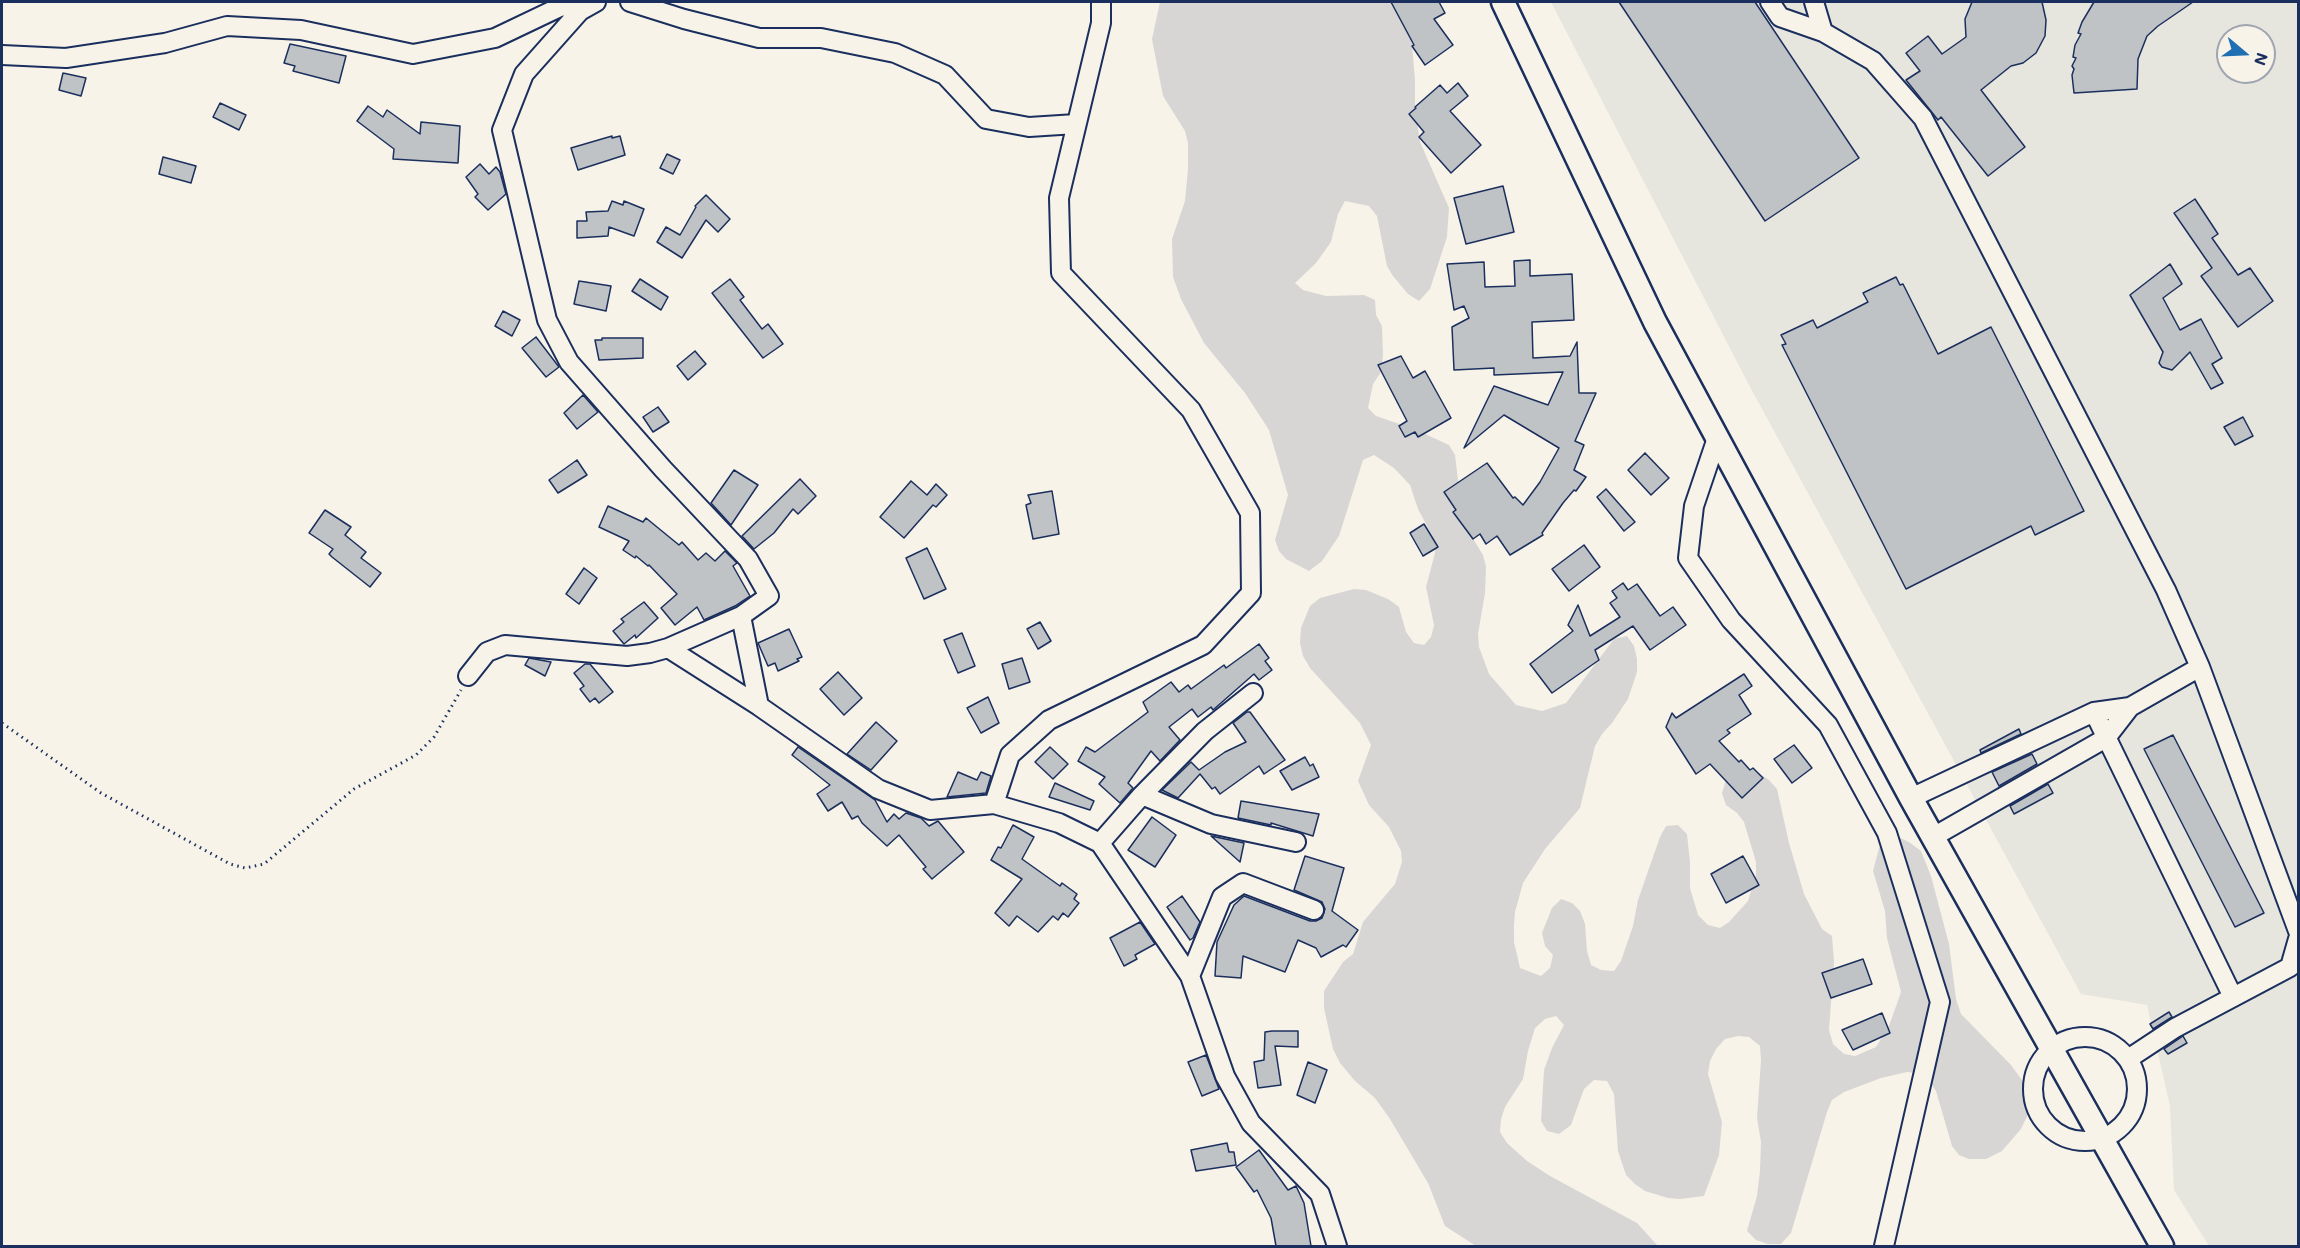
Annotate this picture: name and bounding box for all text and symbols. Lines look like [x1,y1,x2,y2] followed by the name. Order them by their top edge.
[2216,24,2276,84] north arrow
[2250,50,2274,69] text: N

